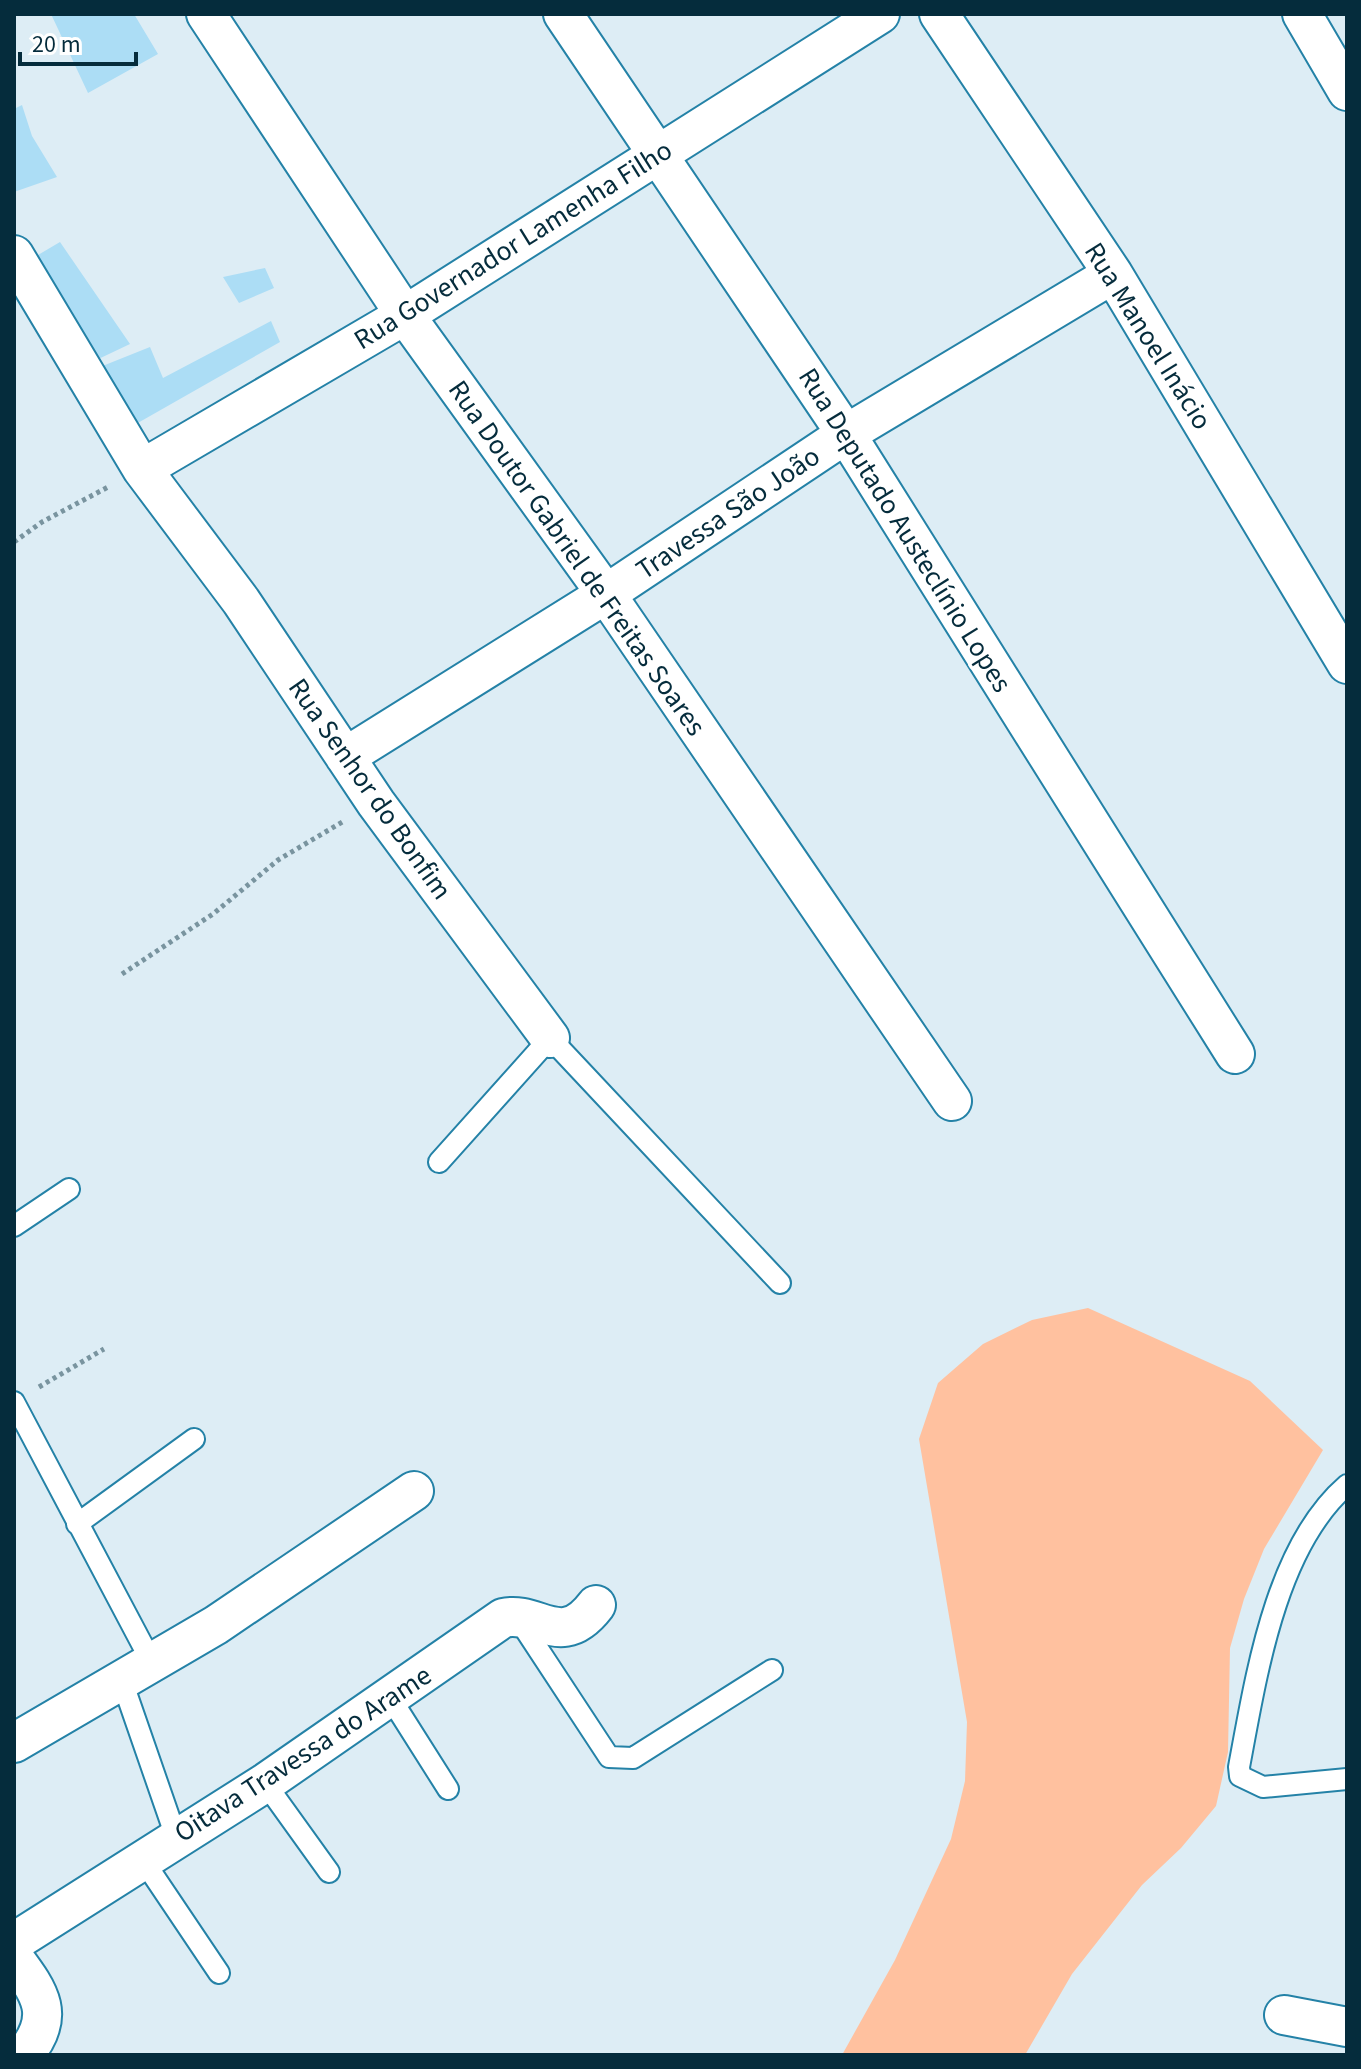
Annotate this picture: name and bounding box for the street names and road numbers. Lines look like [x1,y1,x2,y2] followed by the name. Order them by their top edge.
[346,130,680,360] street label: Rua Governador Lamenha Filho
[1074,235,1222,437] street label: Rua Manoel Inácio
[788,360,1022,700] street label: Rua Deputado Austeclínio Lopes
[438,372,716,744] street label: Rua Doutor Gabriel de Freitas Soares
[628,437,828,589] street label: Travessa São João
[278,670,462,908] street label: Rua Senhor do Bonfim
[167,1656,439,1852] street label: Oitava Travessa do Arame

